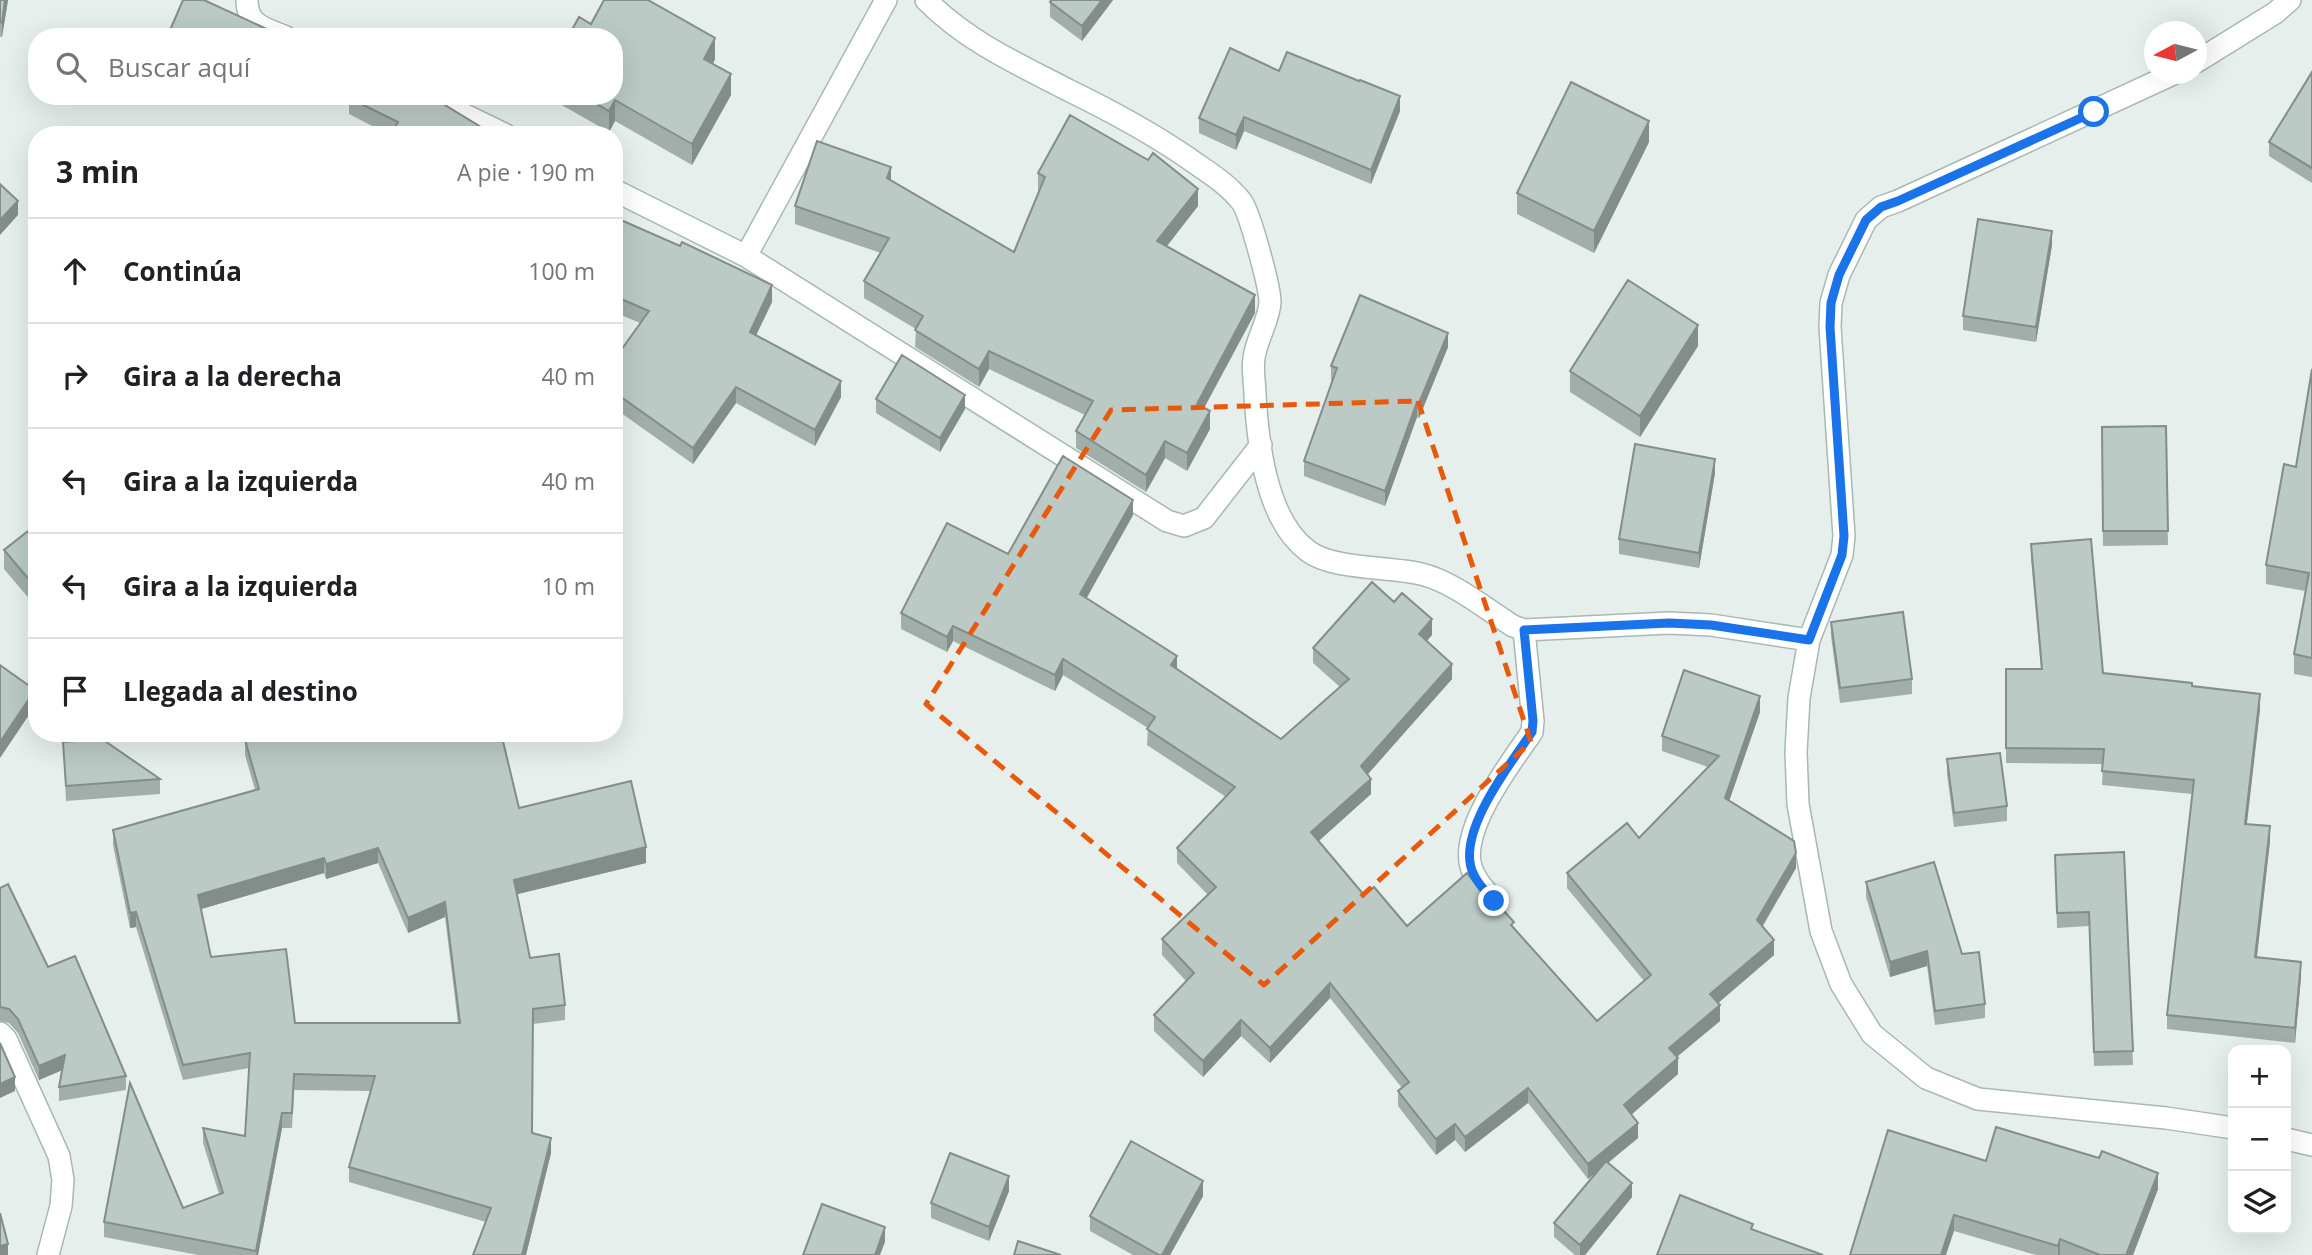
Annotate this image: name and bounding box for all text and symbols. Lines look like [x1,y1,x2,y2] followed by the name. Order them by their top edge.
[2144,21,2207,84] north arrow
[28,28,623,105] search box
[52,48,90,86] icon: search
[108,49,250,85] text: Buscar aquí
[2078,96,2109,127] route start
[56,151,139,192] text: 3 min
[457,156,595,188] text: A pie · 190 m
[56,252,94,290] icon: ahead
[123,253,242,289] text: Continúa
[528,255,595,287] text: 100 m
[56,357,94,395] icon: right
[123,358,342,394] text: Gira a la derecha
[541,360,595,392] text: 40 m
[56,462,94,500] icon: left
[123,463,358,499] text: Gira a la izquierda
[541,465,595,497] text: 40 m
[56,567,94,605] icon: left
[123,568,358,604] text: Gira a la izquierda
[541,570,595,602] text: 10 m
[56,672,94,710] icon: arrive
[123,673,358,709] text: Llegada al destino
[1478,885,1509,916] route end
[2228,1045,2291,1234] map controls
[2228,1045,2291,1108] button: +
[2228,1108,2291,1171] button: −
[2228,1171,2291,1234] button: layers

